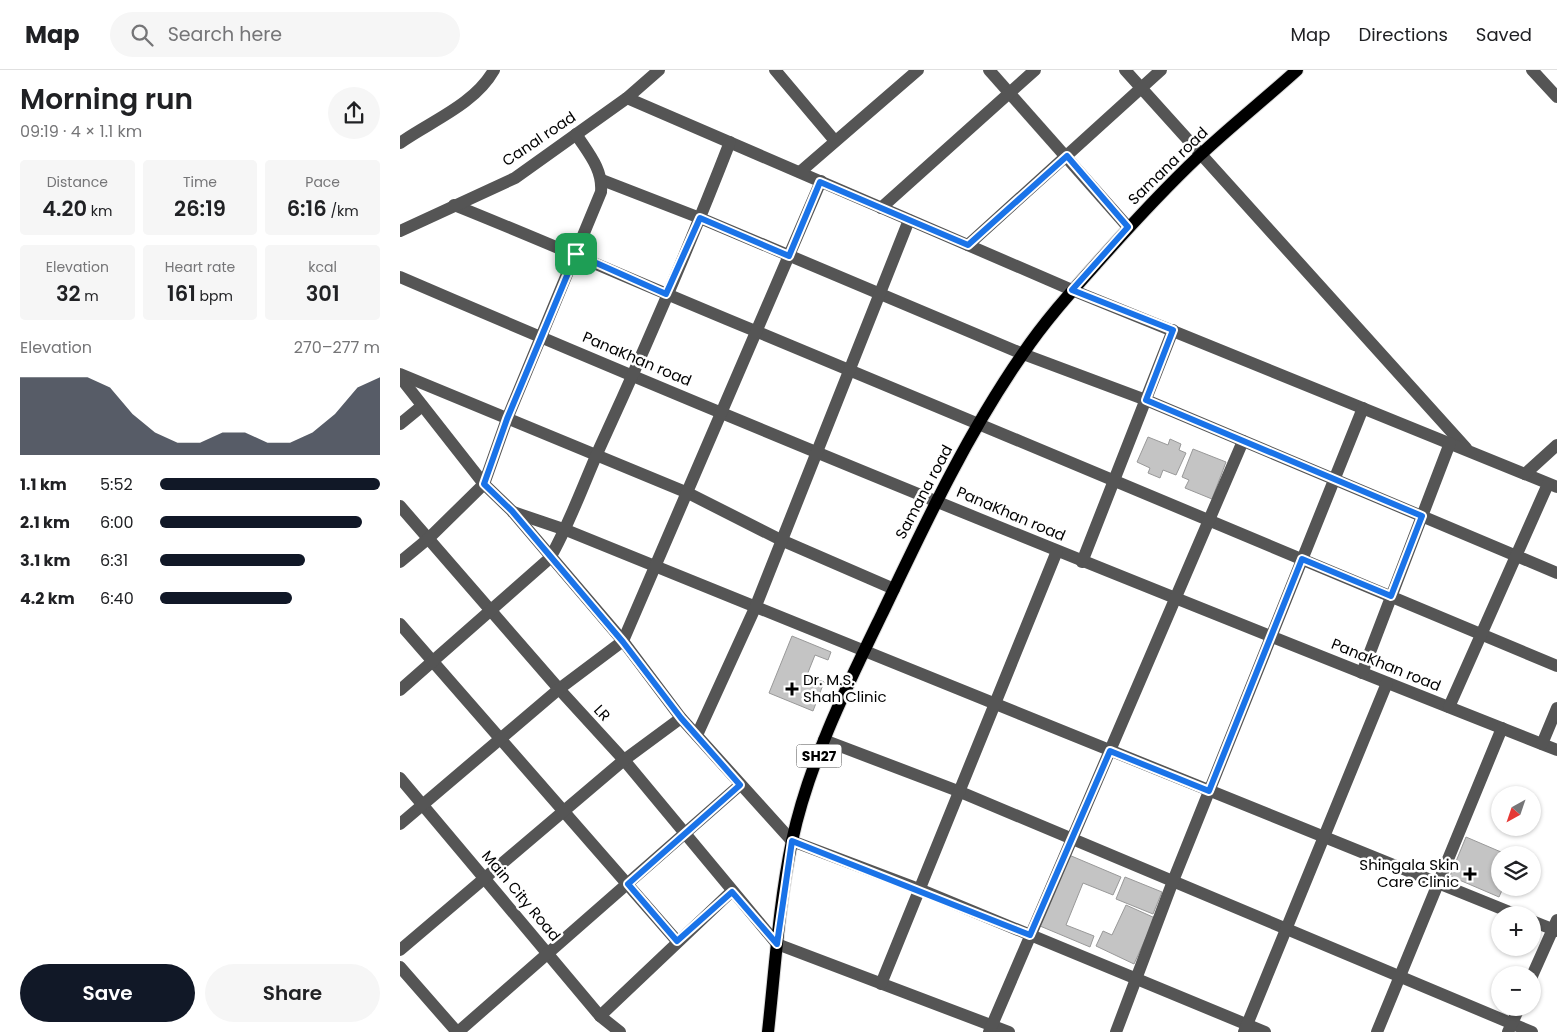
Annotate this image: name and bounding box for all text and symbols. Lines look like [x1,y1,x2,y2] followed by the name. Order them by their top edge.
[110,12,460,57] search box
[25,18,80,51] text: Map
[128,21,156,49] icon: search
[168,21,282,48] text: Search here
[1291,22,1330,47] text: Map
[1358,22,1448,47] text: Directions
[1476,22,1532,47] text: Saved
[20,80,193,119] text: Morning run
[328,87,380,139] button: share
[498,106,580,171] street label: Canal road
[20,120,142,143] text: 09:19 · 4 × 1.1 km
[1123,122,1212,209] street label: Samana road
[47,172,108,192] text: Distance
[183,172,217,192] text: Time
[305,172,340,192] text: Pace
[42,194,87,223] text: 4.20
[174,194,226,223] text: 26:19
[287,194,327,223] text: 6:16
[87,201,113,221] text: km
[327,201,359,221] text: /km
[555,233,597,275] pin
[562,240,590,268] icon: arrive
[46,257,109,277] text: Elevation
[165,257,235,277] text: Heart rate
[308,257,337,277] text: kcal
[56,279,81,308] text: 32
[167,279,196,308] text: 161
[306,279,340,308] text: 301
[81,286,99,306] text: m
[196,286,233,306] text: bpm
[580,326,695,391] street label: PanaKhan road
[20,336,92,359] text: Elevation
[294,336,380,359] text: 270–277 m
[890,441,957,543] street label: Samana road
[20,473,67,496] text: 1.1 km
[100,473,133,496] text: 5:52
[954,481,1069,546] street label: PanaKhan road
[20,511,70,534] text: 2.1 km
[100,511,134,534] text: 6:00
[20,549,70,572] text: 3.1 km
[100,549,128,572] text: 6:31
[20,587,75,610] text: 4.2 km
[100,587,134,610] text: 6:40
[1328,633,1444,696] street label: PanaKhan road
[803,669,887,707] place label: Dr. M.S. Shah Clinic
[785,682,799,696] marker: Dr. M.S. Shah Clinic
[589,700,615,726] street label: LR
[796,744,842,768] road number: SH27
[1491,786,1541,836] north arrow
[1491,786,1541,1016] map controls
[477,846,566,946] street label: Main City Road
[1491,846,1541,896] button: layers
[1359,854,1459,892] place label: Shingala Skin Care Clinic
[1463,867,1477,881] marker: Shingala Skin Care Clinic
[1491,906,1541,956] button: +
[20,964,195,1022] button: Save
[205,964,380,1022] button: Share
[1491,966,1541,1016] button: −

